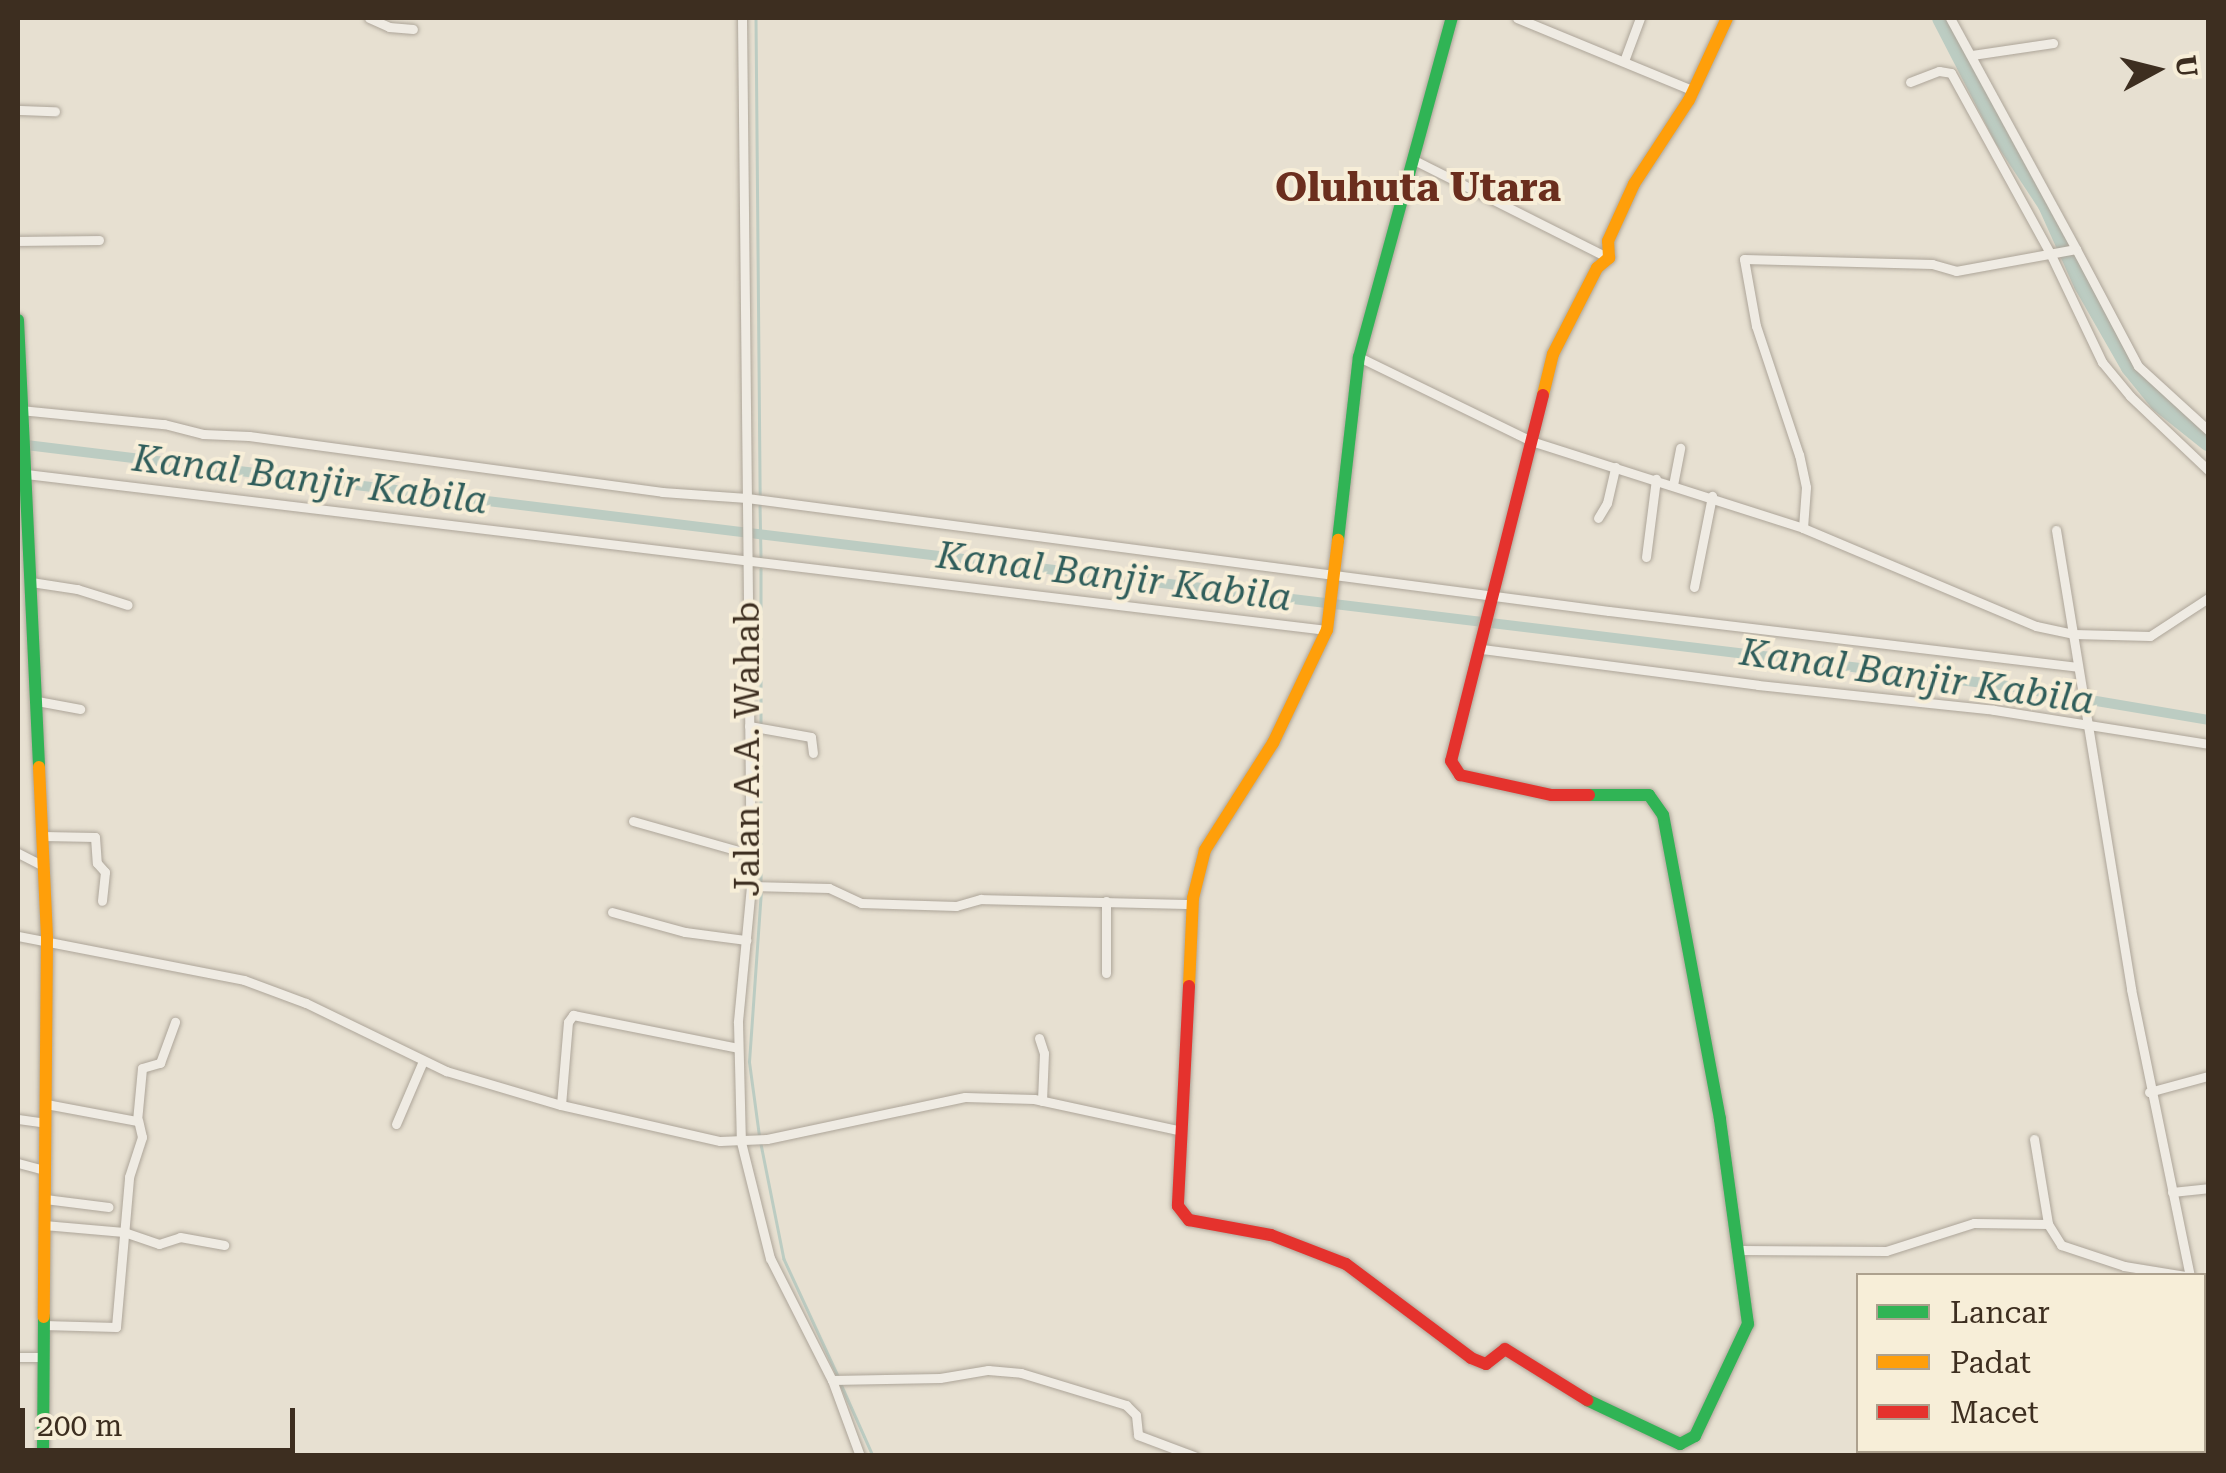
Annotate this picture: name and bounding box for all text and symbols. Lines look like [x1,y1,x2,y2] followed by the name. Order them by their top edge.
[2106,20,2206,120] north arrow
[2169,54,2204,79] text: U
[1275,164,1561,212] district label: Oluhuta Utara
[130,436,490,524] water label: Kanal Banjir Kabila
[934,533,1294,621] water label: Kanal Banjir Kabila
[727,601,769,897] street label: Jalan A.A. Wahab
[1737,630,2097,724] water label: Kanal Banjir Kabila
[1856,1273,2206,1453] legend
[1950,1295,2050,1330] text: Lancar
[1950,1345,2031,1380] text: Padat
[25,1388,300,1450] scale bar
[1950,1395,2039,1430] text: Macet
[37,1408,122,1443] text: 200 m

